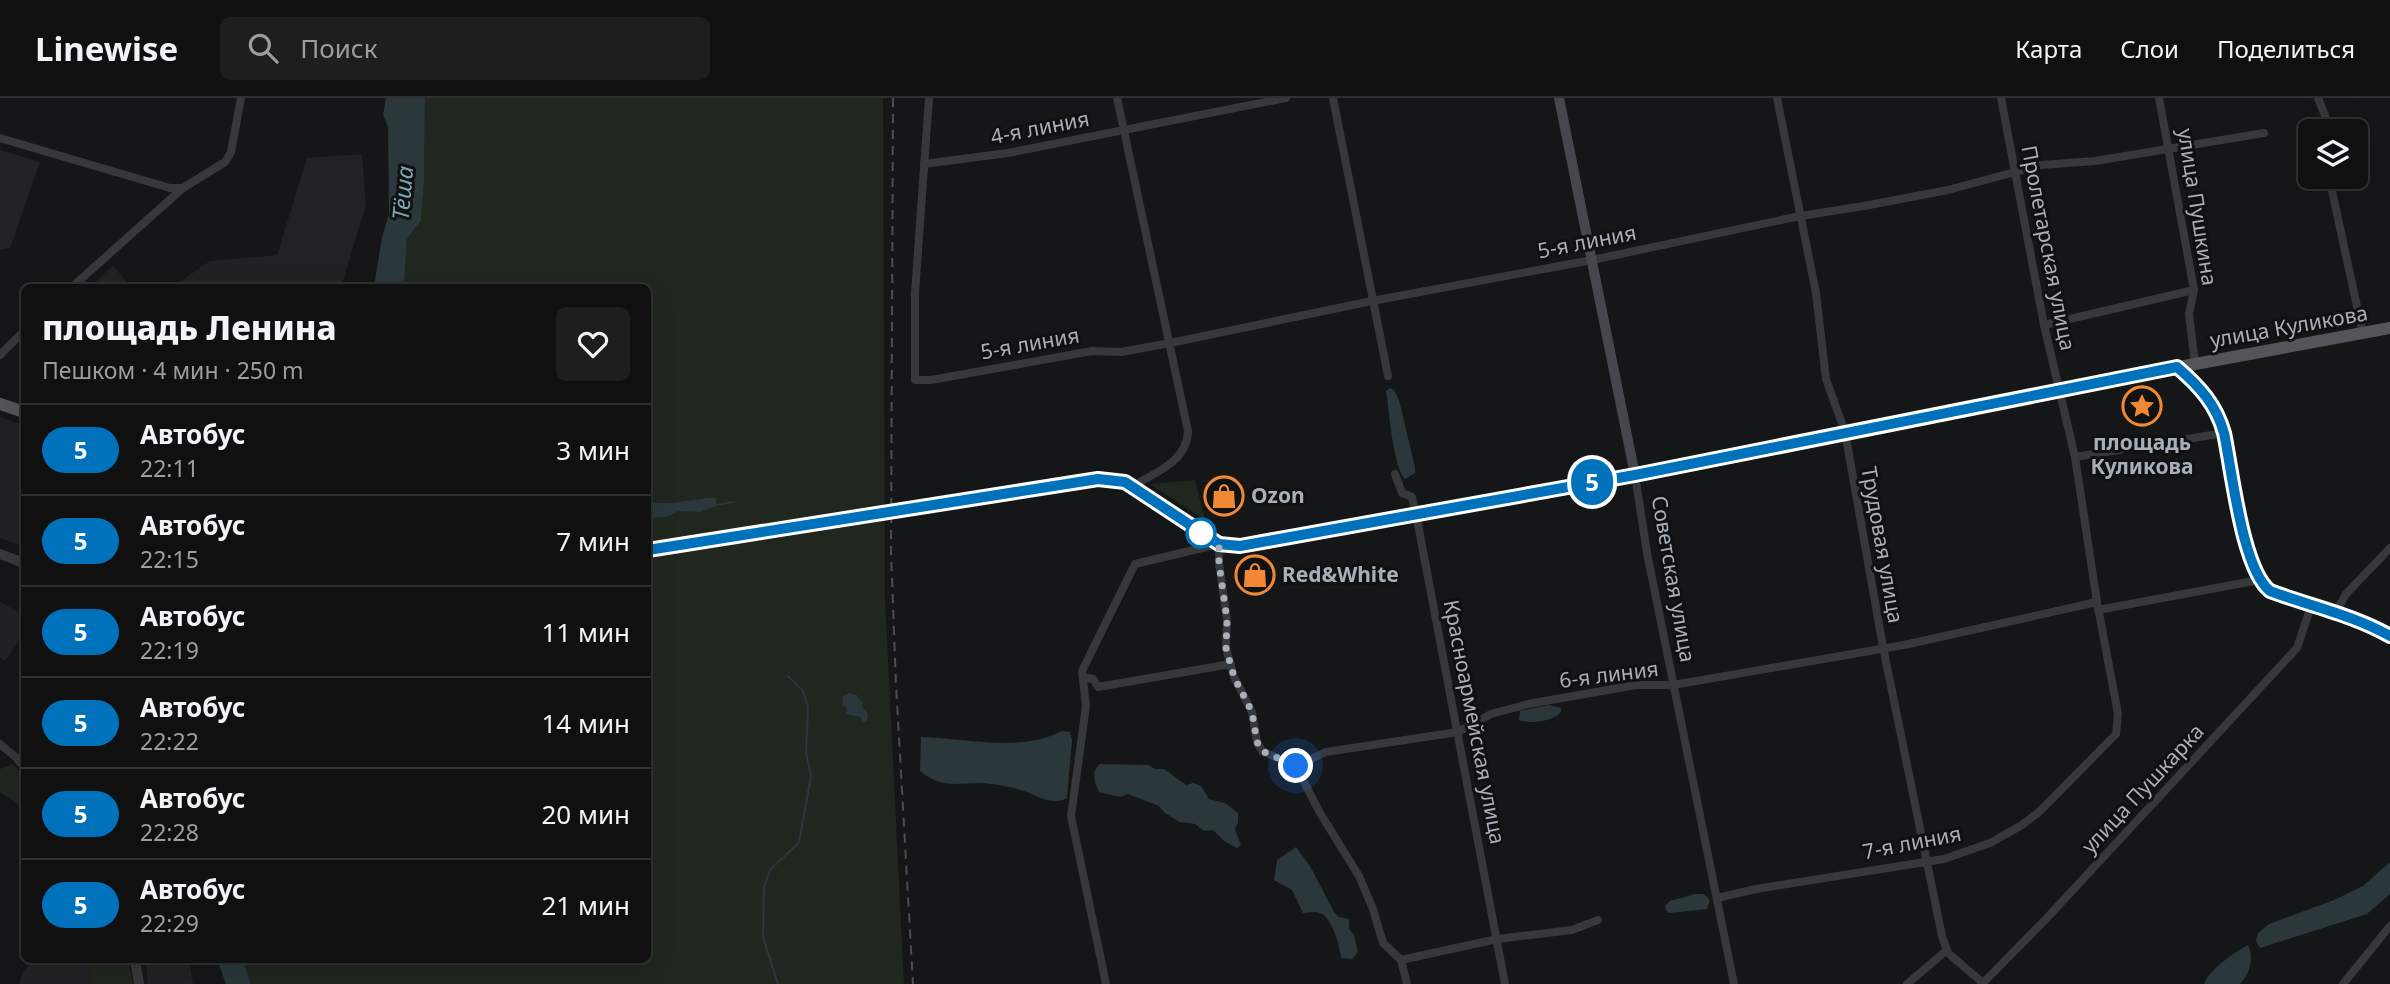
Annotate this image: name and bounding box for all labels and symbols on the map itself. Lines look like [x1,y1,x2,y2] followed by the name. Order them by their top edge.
[988,104,1091,150] street label: 4-я линия
[2172,126,2224,287] street label: улица Пушкина
[2015,143,2083,353] street label: Пролетарская улица
[384,164,420,222] water label: Тёша
[1535,218,1638,264] street label: 5-я линия
[2208,298,2370,354] street label: улица Куликова
[978,321,1081,365] street label: 5-я линия
[2121,385,2163,427] place icon: площадь Куликова
[2090,428,2194,480] place label: площадь Куликова
[1569,459,1615,505] line badge: 5
[1855,464,1911,625] street label: Трудовая улица
[1203,475,1245,517] shop icon: Ozon
[1251,481,1305,509] place label: Ozon
[1646,493,1702,664] street label: Советская улица
[1186,518,1216,548] unlabelled marker
[1234,554,1276,596] shop icon: Red&White
[1282,560,1399,588] place label: Red&White
[1438,597,1512,846] street label: Красноармейская улица
[1558,654,1660,694] street label: 6-я линия
[2075,718,2210,859] street label: улица Пушкарка
[1278,748,1313,783] your location
[1860,819,1963,865] street label: 7-я линия

